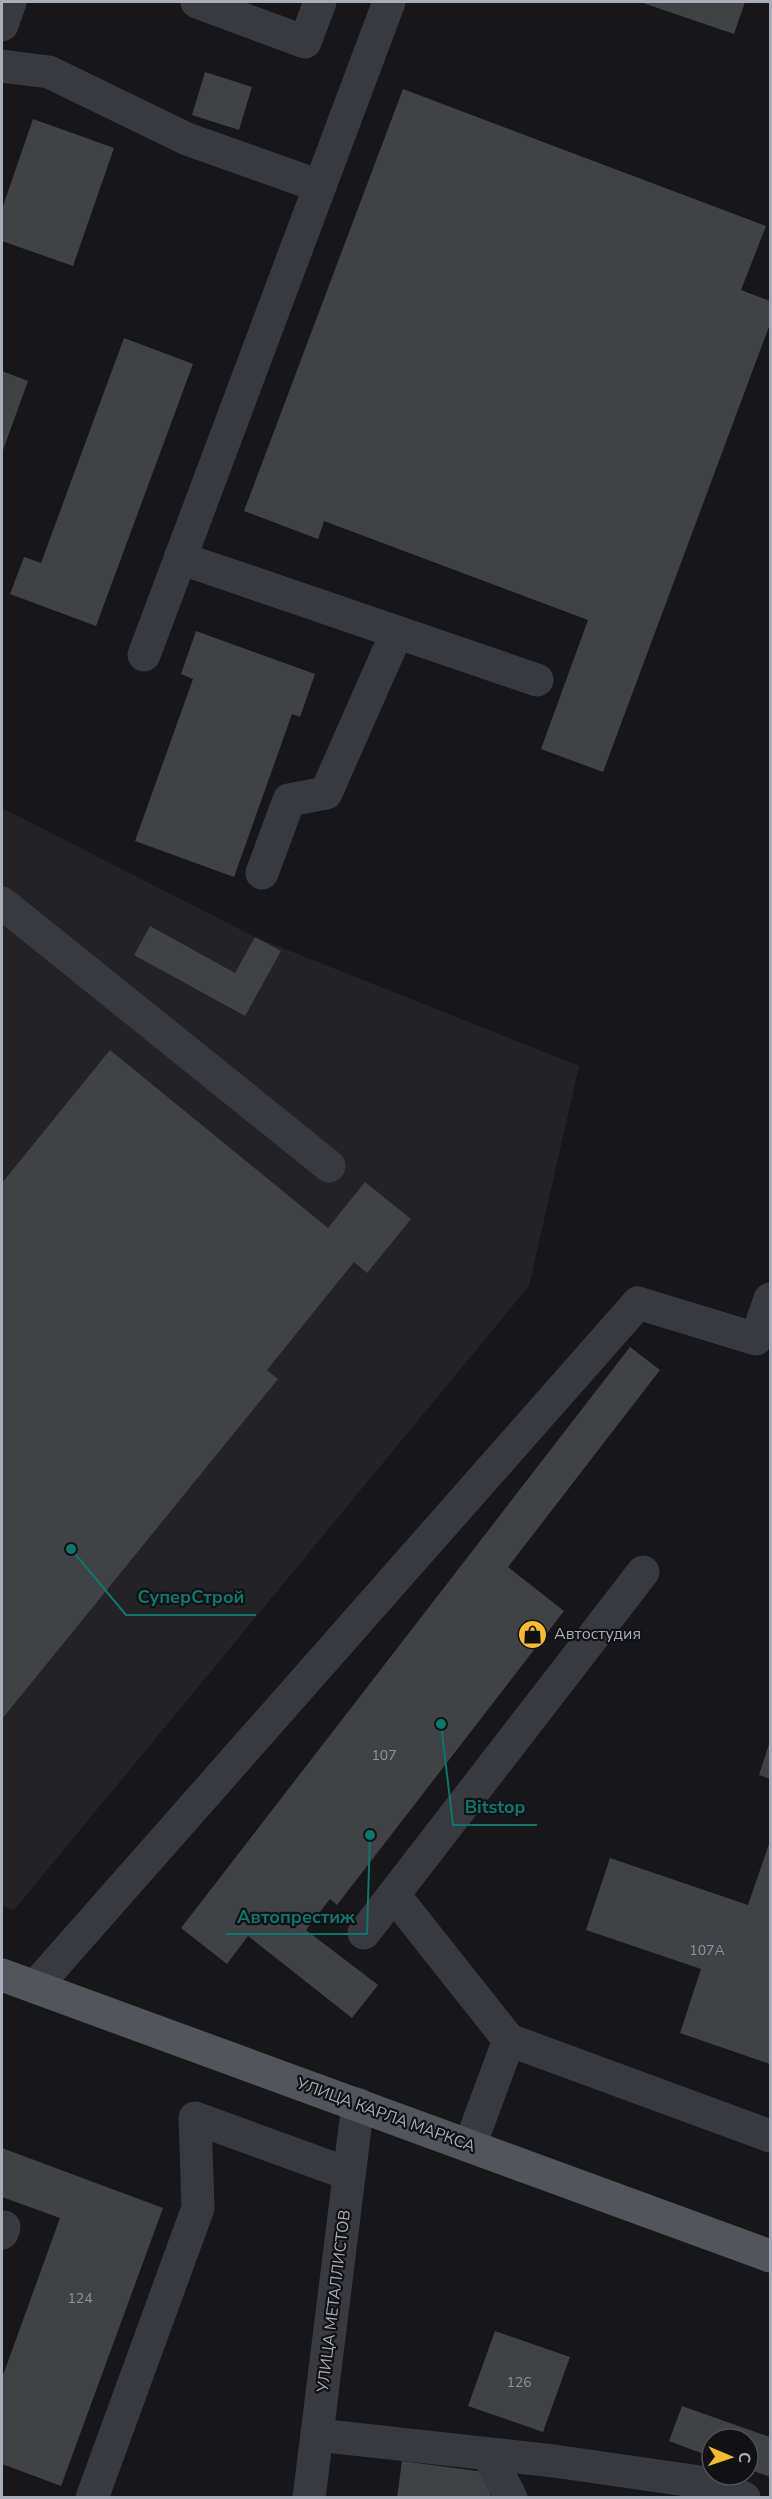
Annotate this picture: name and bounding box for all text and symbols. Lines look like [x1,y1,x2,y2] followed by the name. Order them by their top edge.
[126,1579,256,1615] callout: СуперСтрой
[138,1585,244,1609] text: СуперСтрой
[517,1618,549,1650] shop icon: Автостудия
[554,1623,641,1645] place label: Автостудия
[371,1746,397,1765] house number: 107
[453,1789,537,1825] callout: Bitstop
[465,1795,525,1819] text: Bitstop
[226,1898,367,1934] callout: Автопрестиж
[237,1905,355,1929] text: Автопрестиж
[689,1941,725,1960] house number: 107А
[293,2072,479,2158] street label: УЛИЦА КАРЛА МАРКСА
[312,2209,356,2394] street label: УЛИЦА МЕТАЛЛИСТОВ
[67,2289,93,2308] house number: 124
[506,2373,532,2392] house number: 126
[700,2427,760,2487] north arrow
[733,2452,755,2463] text: С

